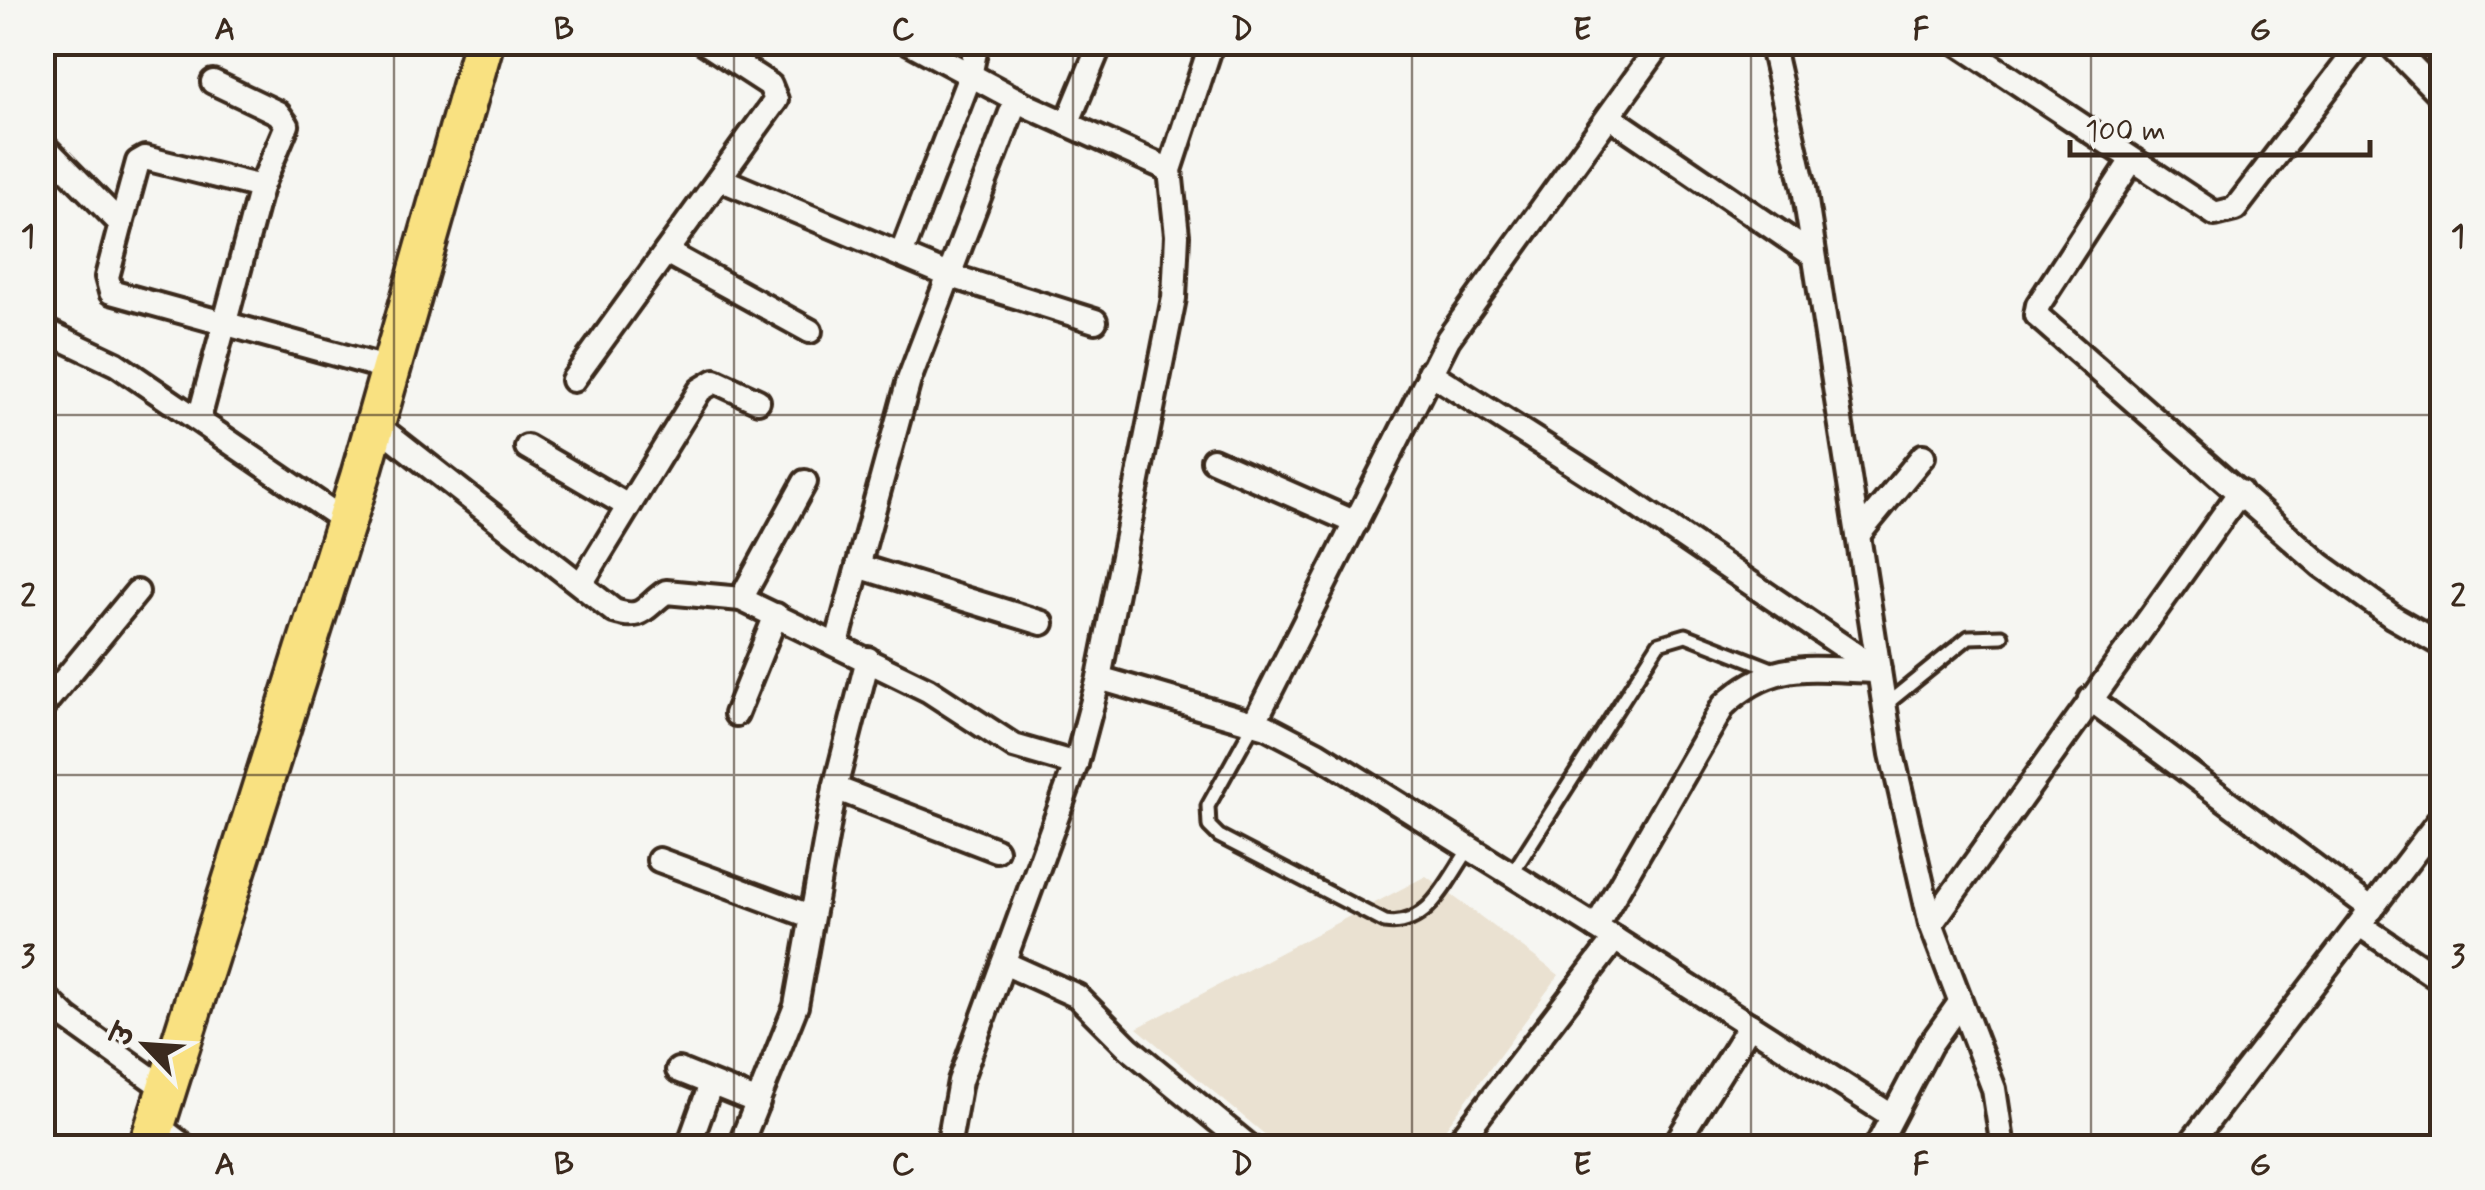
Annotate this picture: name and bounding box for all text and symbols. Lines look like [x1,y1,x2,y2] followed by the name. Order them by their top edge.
[215,9,235,51] text: A
[554,9,574,51] text: B
[892,9,915,51] text: C
[1231,9,1253,51] text: D
[1573,9,1592,51] text: E
[1913,9,1930,51] text: F
[2249,9,2271,51] text: G
[2070,95,2370,157] scale bar
[2085,112,2166,151] text: 100 m
[21,216,35,258] text: 1
[2451,216,2465,258] text: 1
[20,576,36,618] text: 2
[2450,576,2466,618] text: 2
[21,936,36,978] text: 3
[2451,936,2466,978] text: 3
[95,995,195,1095] north arrow
[103,1017,146,1054] text: उ
[215,1144,235,1186] text: A
[554,1144,574,1186] text: B
[892,1144,915,1186] text: C
[1231,1144,1253,1186] text: D
[1573,1144,1592,1186] text: E
[1913,1144,1930,1186] text: F
[2249,1144,2271,1186] text: G

